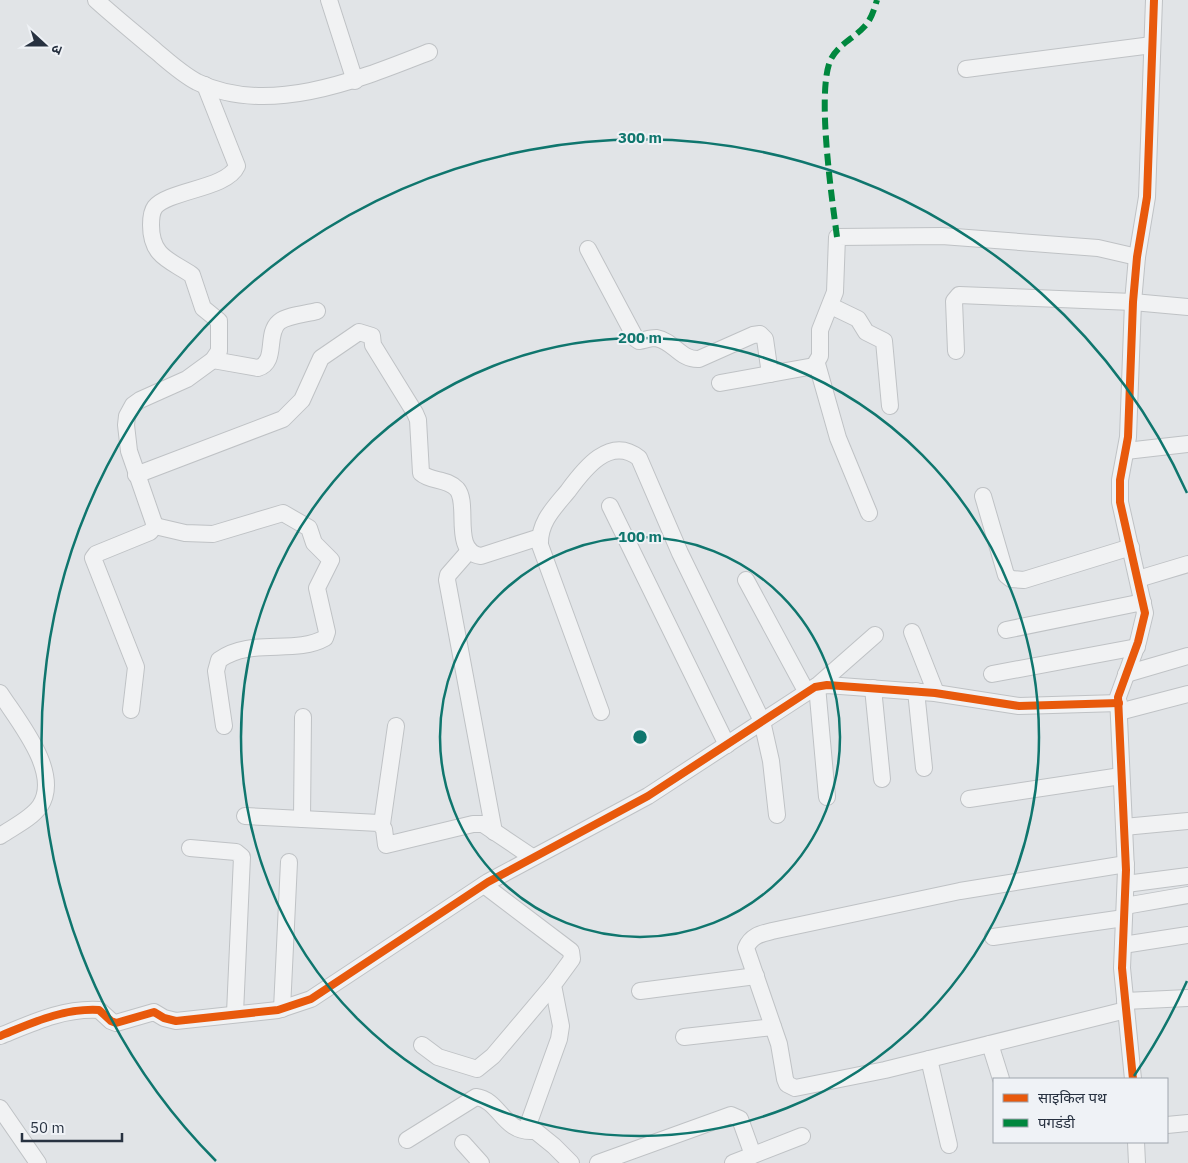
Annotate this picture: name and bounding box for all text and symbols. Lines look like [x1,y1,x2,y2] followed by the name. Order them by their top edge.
[20,20,70,70] north arrow
[47,43,67,57] text: उ
[618,128,662,147] text: 300 m
[618,328,662,347] text: 200 m
[618,527,662,546] text: 100 m
[631,728,649,746] centre of rings
[993,1078,1168,1143] legend
[1038,1088,1107,1107] text: साइकिल पथ
[22,1110,122,1142] scale bar
[1038,1113,1076,1132] text: पगडंडी
[30,1118,65,1137] text: 50 m

